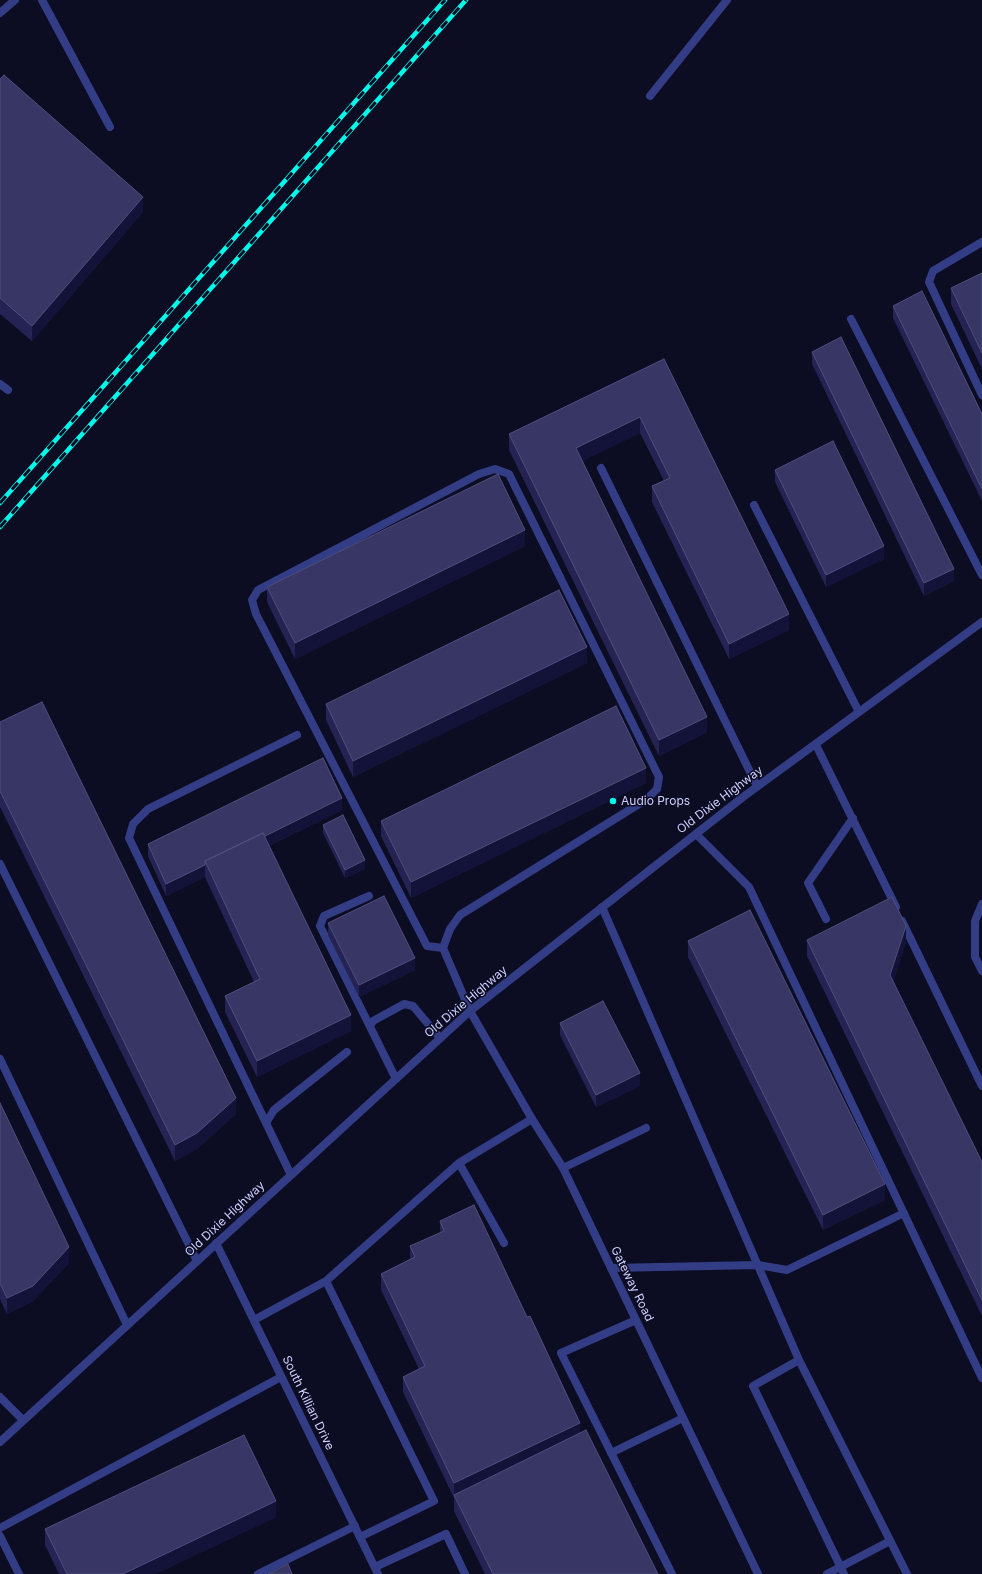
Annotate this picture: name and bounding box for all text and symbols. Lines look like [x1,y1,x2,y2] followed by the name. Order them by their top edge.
[674,763,766,837] street label: Old Dixie Highway
[621,794,690,808] place label: Audio Props
[608,796,618,806] marker: Audio Props
[422,963,510,1041] street label: Old Dixie Highway
[182,1178,268,1260] street label: Old Dixie Highway
[608,1244,656,1324] street label: Gateway Road
[279,1353,337,1453] street label: South Killian Drive

